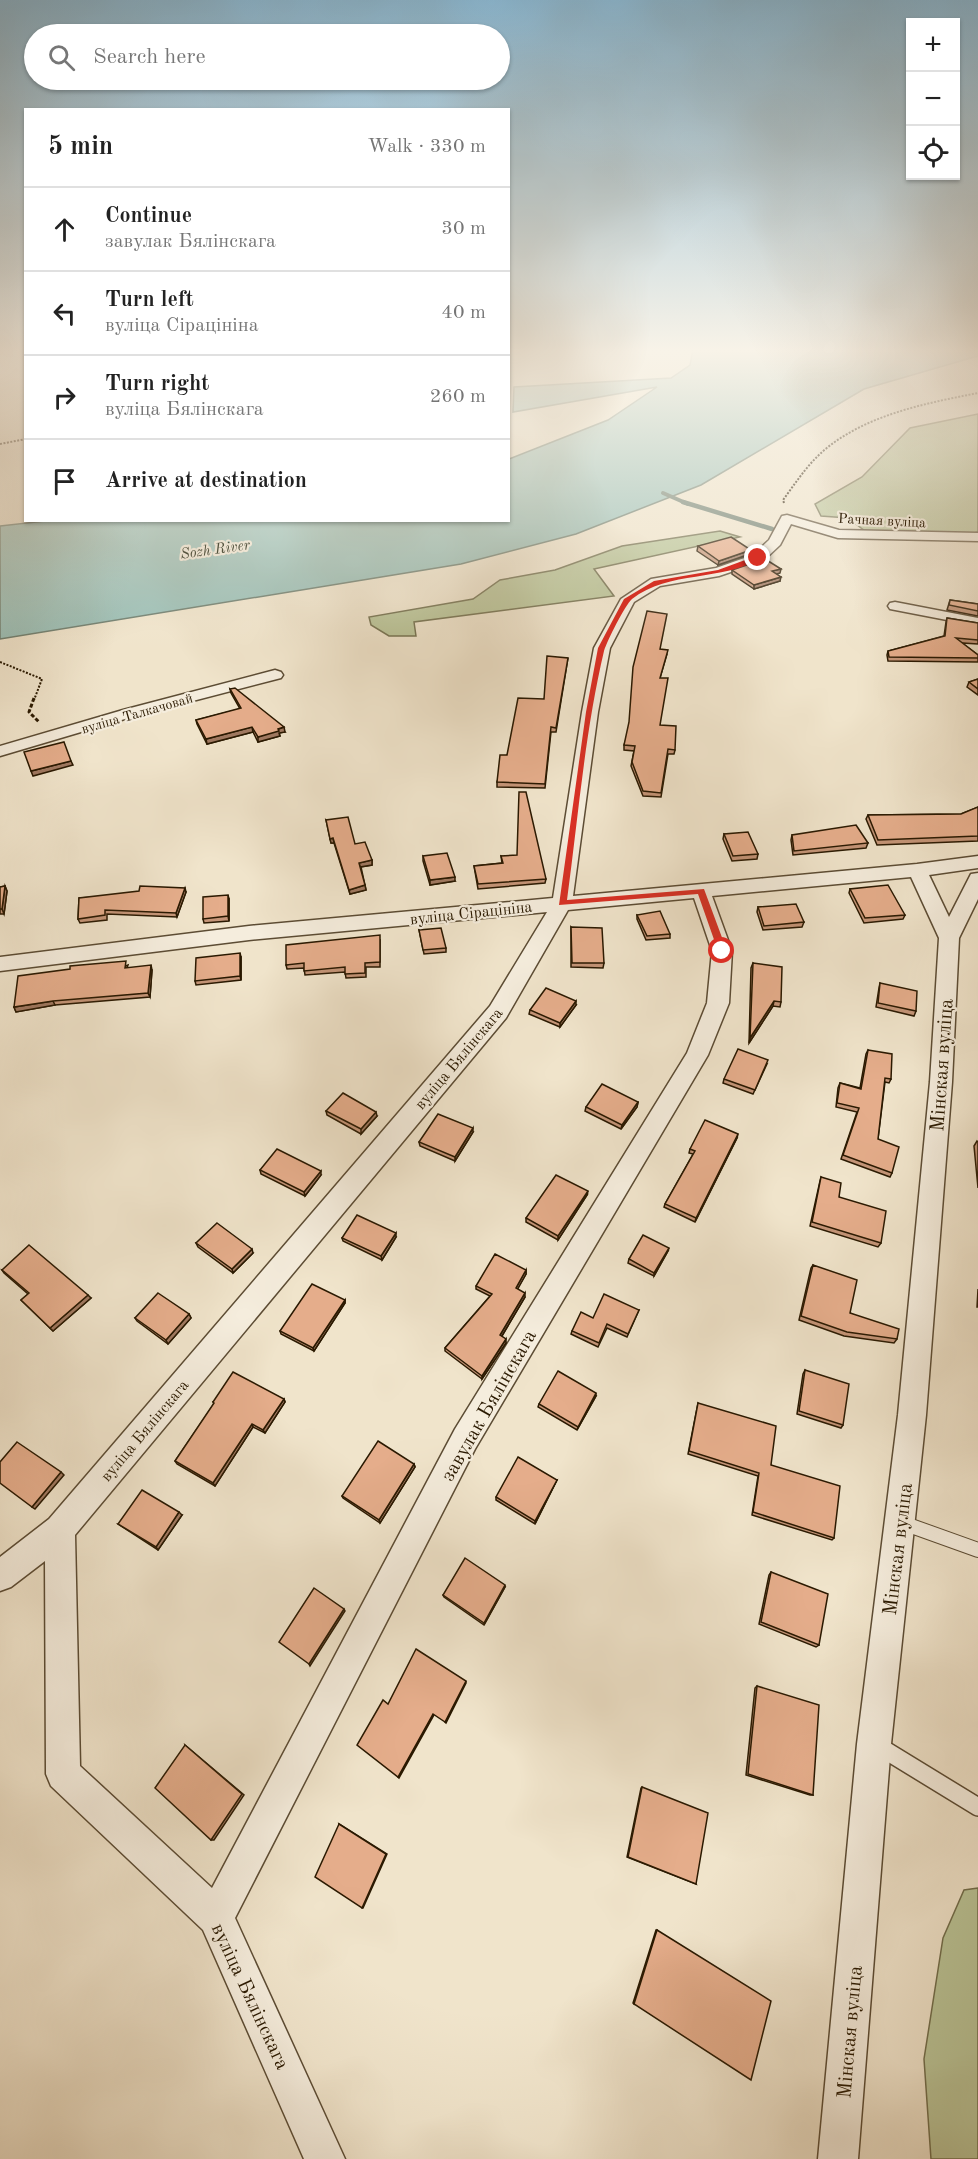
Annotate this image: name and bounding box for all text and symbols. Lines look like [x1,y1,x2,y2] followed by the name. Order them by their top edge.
[906,18,960,180] map controls
[906,18,960,72] button: +
[24,24,510,90] search box
[45,41,78,74] icon: search
[93,46,206,68] text: Search here
[906,72,960,126] button: −
[906,126,960,180] button: locate
[48,134,113,160] text: 5 min
[367,137,486,157] text: Walk · 330 m
[105,205,192,227] text: Continue
[48,213,81,246] icon: ahead
[441,219,486,239] text: 30 m
[105,232,276,252] text: завулак Бялінскага
[105,289,194,311] text: Turn left
[48,297,81,330] icon: left
[441,303,486,323] text: 40 m
[105,316,259,336] text: вуліца Сірацініна
[105,373,209,395] text: Turn right
[48,381,81,414] icon: right
[430,387,486,407] text: 260 m
[105,400,264,420] text: вуліца Бялінскага
[48,465,81,498] icon: arrive
[105,470,307,492] text: Arrive at destination
[838,512,926,530] street label: Рачная вуліца
[179,538,252,563] water label: Sozh River
[744,544,770,570] route end
[80,691,194,737] street label: вуліца Талкачовай
[409,900,533,928] street label: вуліца Сірацініна
[708,937,734,963] route start
[928,998,958,1132] street label: Мінская вуліца
[413,1005,506,1113] street label: вуліца Бялінскага
[438,1327,541,1485] street label: завулак Бялінскага
[99,1377,192,1485] street label: вуліца Бялінскага
[881,1482,917,1617] street label: Мінская вуліца
[207,1921,292,2073] street label: вуліца Бялінскага
[835,1965,867,2099] street label: Мінская вуліца

